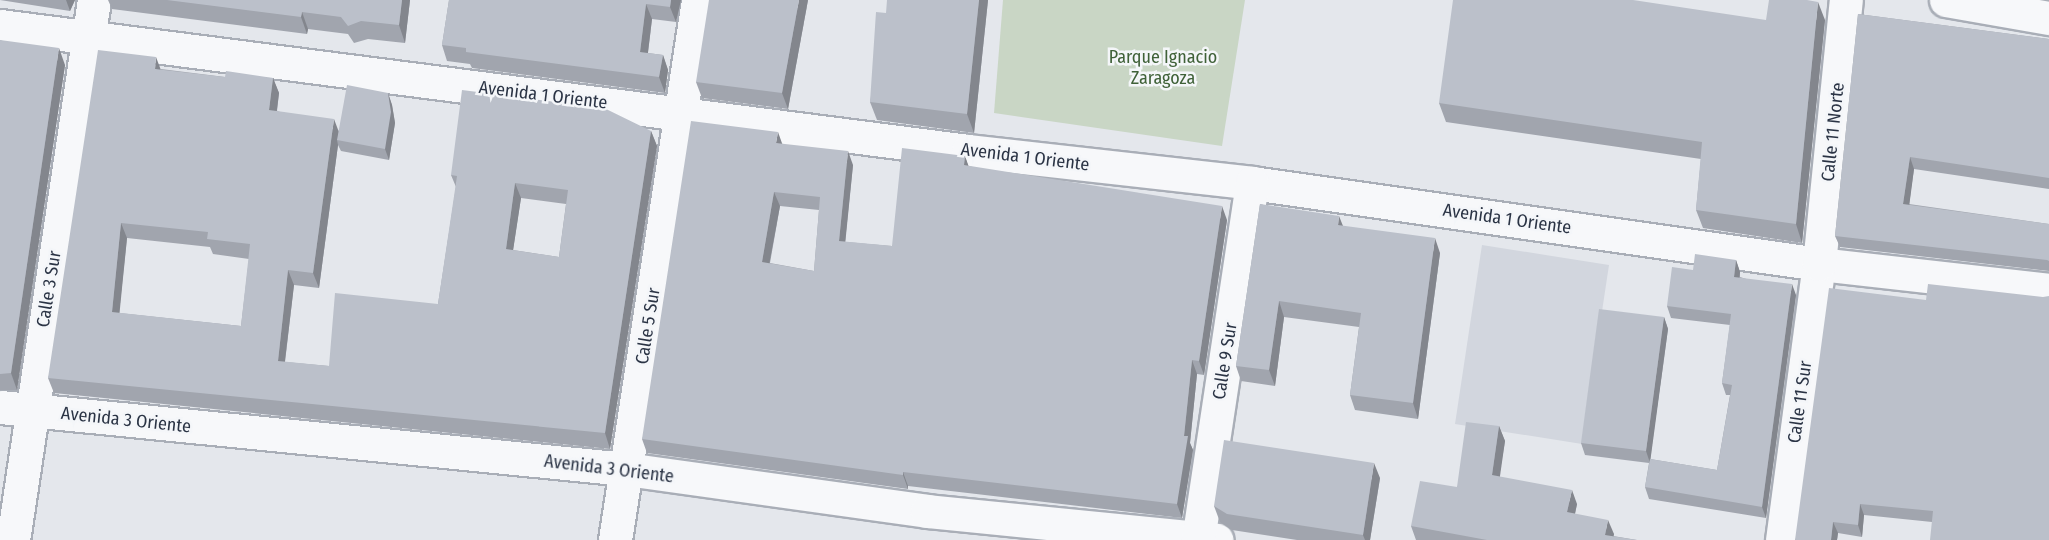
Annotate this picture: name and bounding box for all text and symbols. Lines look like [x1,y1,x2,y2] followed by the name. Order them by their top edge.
[1109,47,1217,90] park label: Parque Ignacio Zaragoza
[478,76,608,114] street label: Avenida 1 Oriente
[1817,81,1849,183] street label: Calle 11 Norte
[960,138,1090,176] street label: Avenida 1 Oriente
[1441,199,1573,239] street label: Avenida 1 Oriente
[32,249,66,329] street label: Calle 3 Sur
[631,286,665,366] street label: Calle 5 Sur
[1208,321,1242,401] street label: Calle 9 Sur
[1784,360,1816,444] street label: Calle 11 Sur
[60,402,192,438] street label: Avenida 3 Oriente
[543,450,675,488] street label: Avenida 3 Oriente

